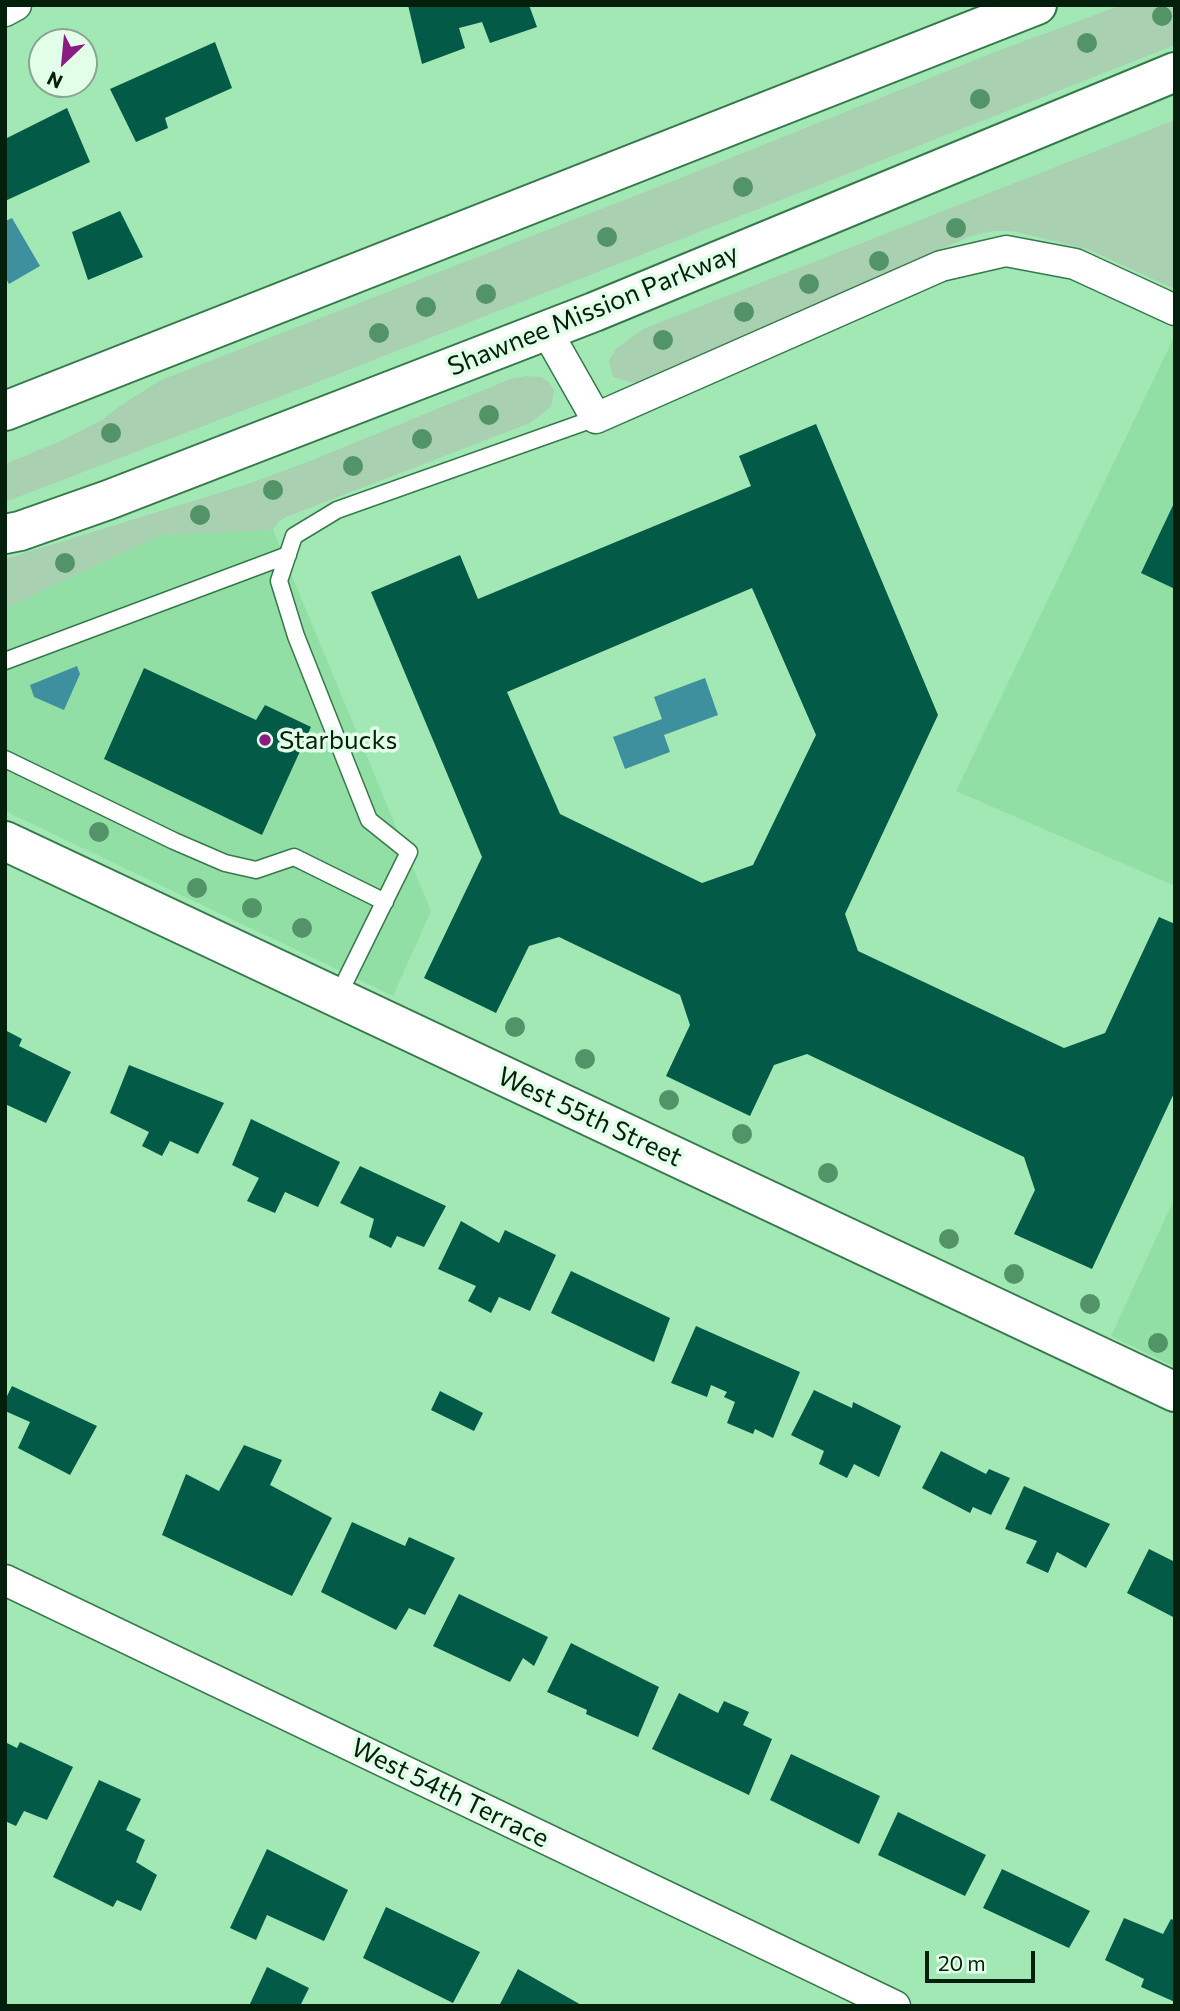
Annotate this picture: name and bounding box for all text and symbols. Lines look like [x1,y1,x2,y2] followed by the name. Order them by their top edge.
[28,28,98,98] north arrow
[43,67,66,94] text: N
[443,237,743,383] street label: Shawnee Mission Parkway
[279,724,397,756] place label: Starbucks
[257,732,273,748] marker: Starbucks
[493,1061,687,1173] street label: West 55th Street
[346,1732,554,1854] street label: West 54th Terrace
[928,1938,1038,1982] scale bar
[938,1950,986,1975] text: 20 m

